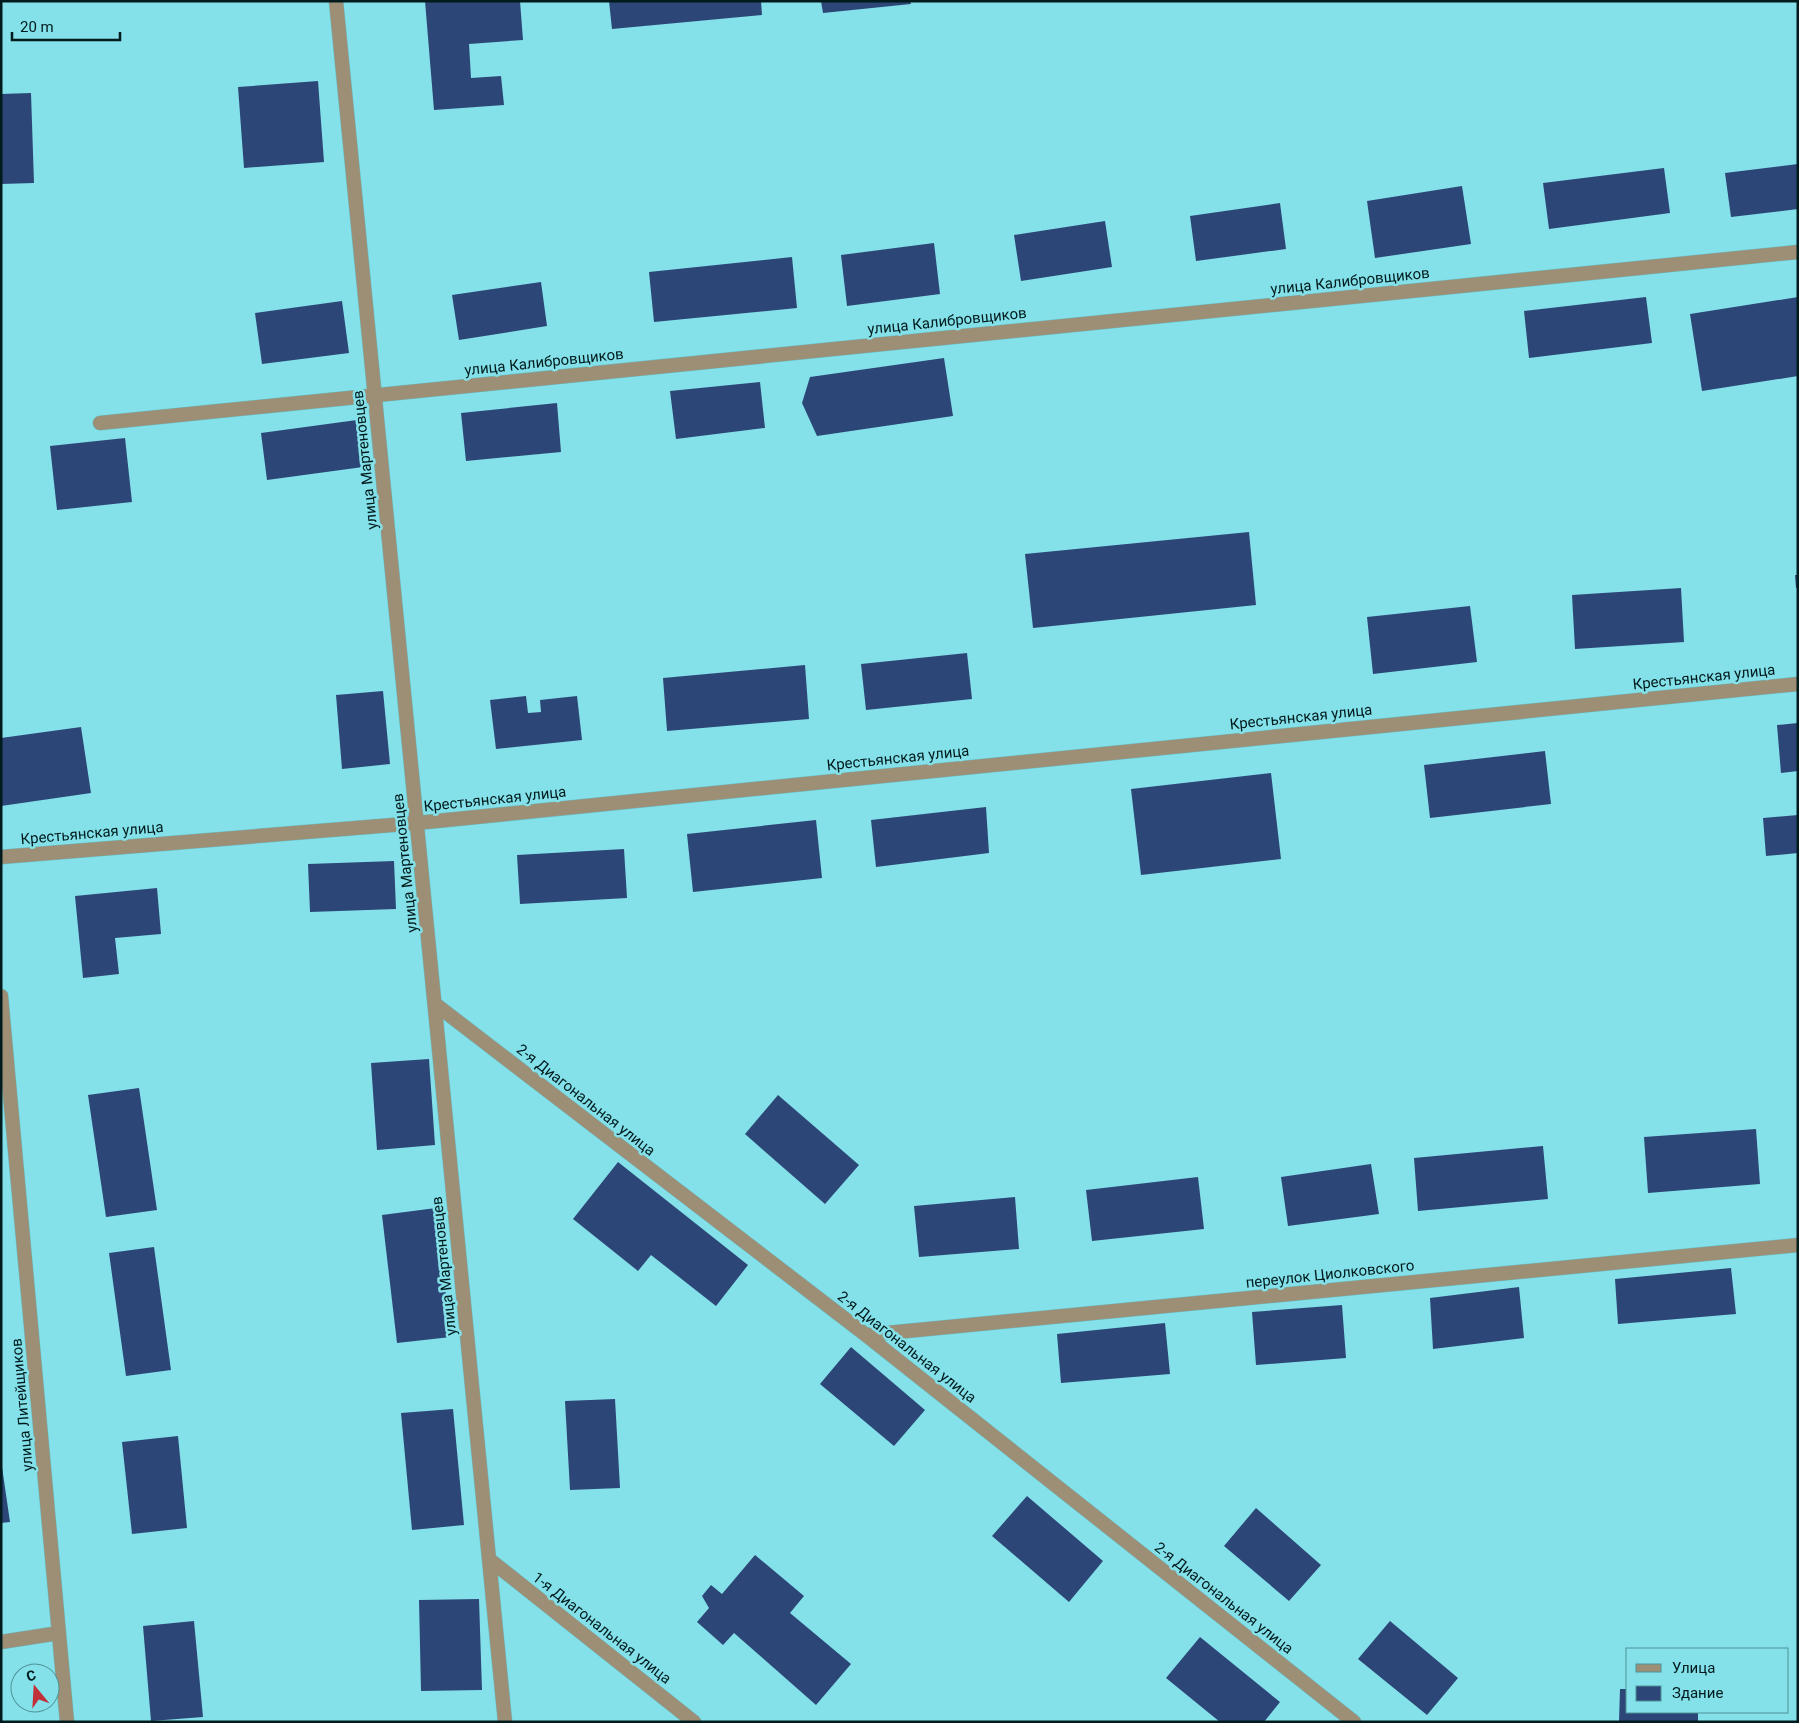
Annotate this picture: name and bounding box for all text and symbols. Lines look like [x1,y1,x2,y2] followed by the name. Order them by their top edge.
[12,10,120,42] scale bar
[20,18,54,36] text: 20 m
[1270,264,1430,298] street label: улица Калибровщиков
[867,304,1027,338] street label: улица Калибровщиков
[464,345,624,379] street label: улица Калибровщиков
[349,390,381,530] street label: улица Мартеновцев
[1632,661,1776,693] street label: Крестьянская улица
[1229,701,1373,733] street label: Крестьянская улица
[826,742,970,774] street label: Крестьянская улица
[423,783,567,815] street label: Крестьянская улица
[389,793,421,933] street label: улица Мартеновцев
[20,818,164,848] street label: Крестьянская улица
[513,1040,659,1160] street label: 2-я Диагональная улица
[428,1196,460,1336] street label: улица Мартеновцев
[1245,1256,1415,1292] street label: переулок Циолковского
[834,1287,980,1407] street label: 2-я Диагональная улица
[7,1338,37,1472] street label: улица Литейщиков
[1151,1538,1297,1658] street label: 2-я Диагональная улица
[529,1568,675,1688] street label: 1-я Диагональная улица
[1626,1648,1789,1713] legend
[1672,1659,1715,1677] text: Улица
[10,1663,60,1713] north arrow
[24,1667,38,1685] text: С
[1672,1684,1723,1702] text: Здание

